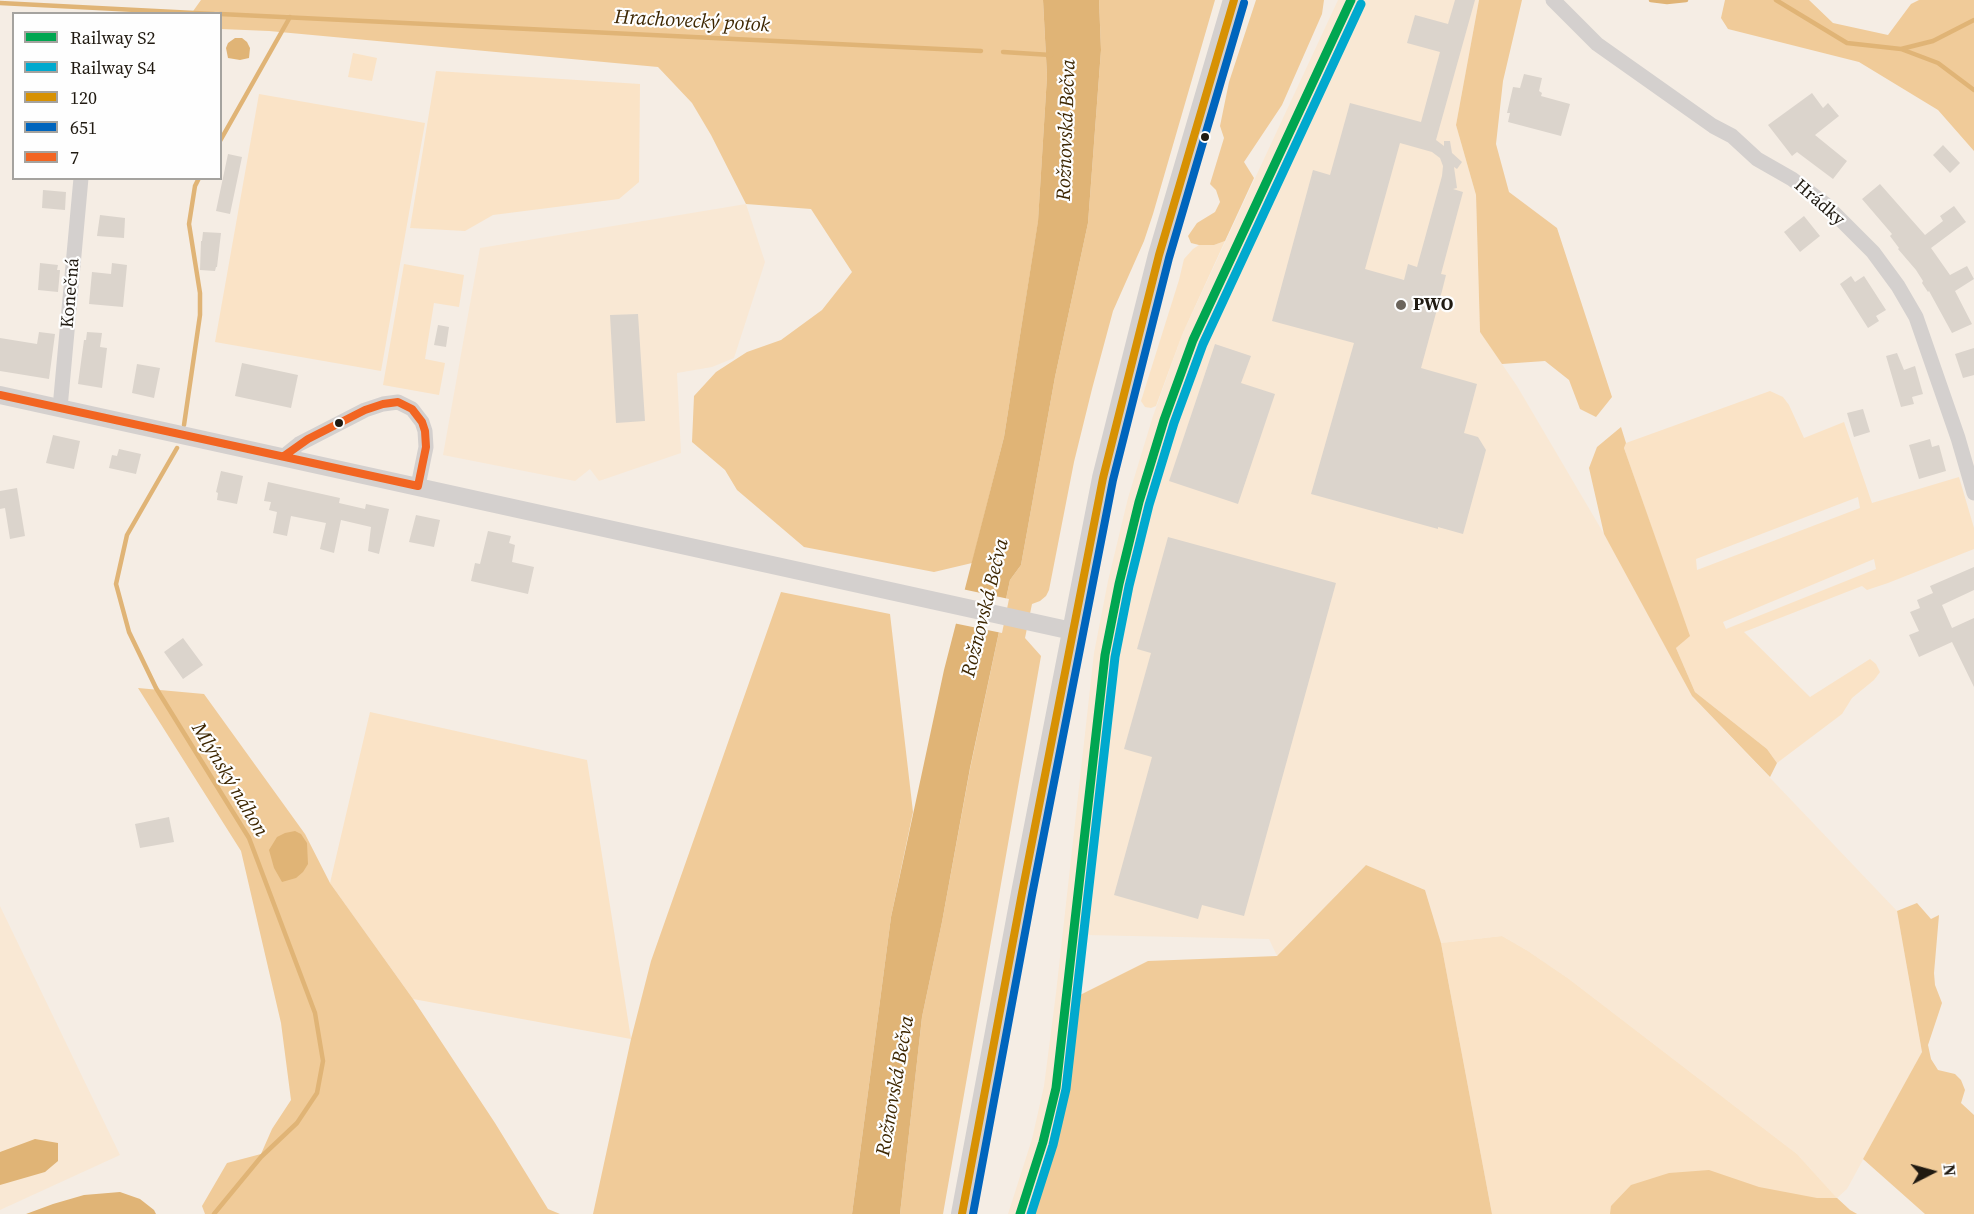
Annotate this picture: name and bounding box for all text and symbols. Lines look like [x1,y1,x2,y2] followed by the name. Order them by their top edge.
[614,6,770,38] water label: Hrachovecký potok
[12,12,222,180] legend
[70,25,156,50] text: Railway S2
[70,55,156,80] text: Railway S4
[1053,59,1081,201] water label: Rožnovská Bečva
[70,85,97,110] text: 120
[70,115,97,140] text: 651
[1199,131,1211,143] unlabelled marker
[70,145,79,170] text: 7
[1789,175,1849,231] street label: Hrádky
[57,257,85,329] street label: Konečná
[1413,294,1453,316] place label: PWO
[1394,298,1408,312] marker: PWO
[333,417,345,429] unlabelled marker
[957,536,1015,680] water label: Rožnovská Bečva
[186,719,272,841] water label: Mlýnský náhon
[872,1014,920,1158] water label: Rožnovská Bečva
[1902,1142,1962,1202] north arrow
[1938,1163,1961,1177] text: N

